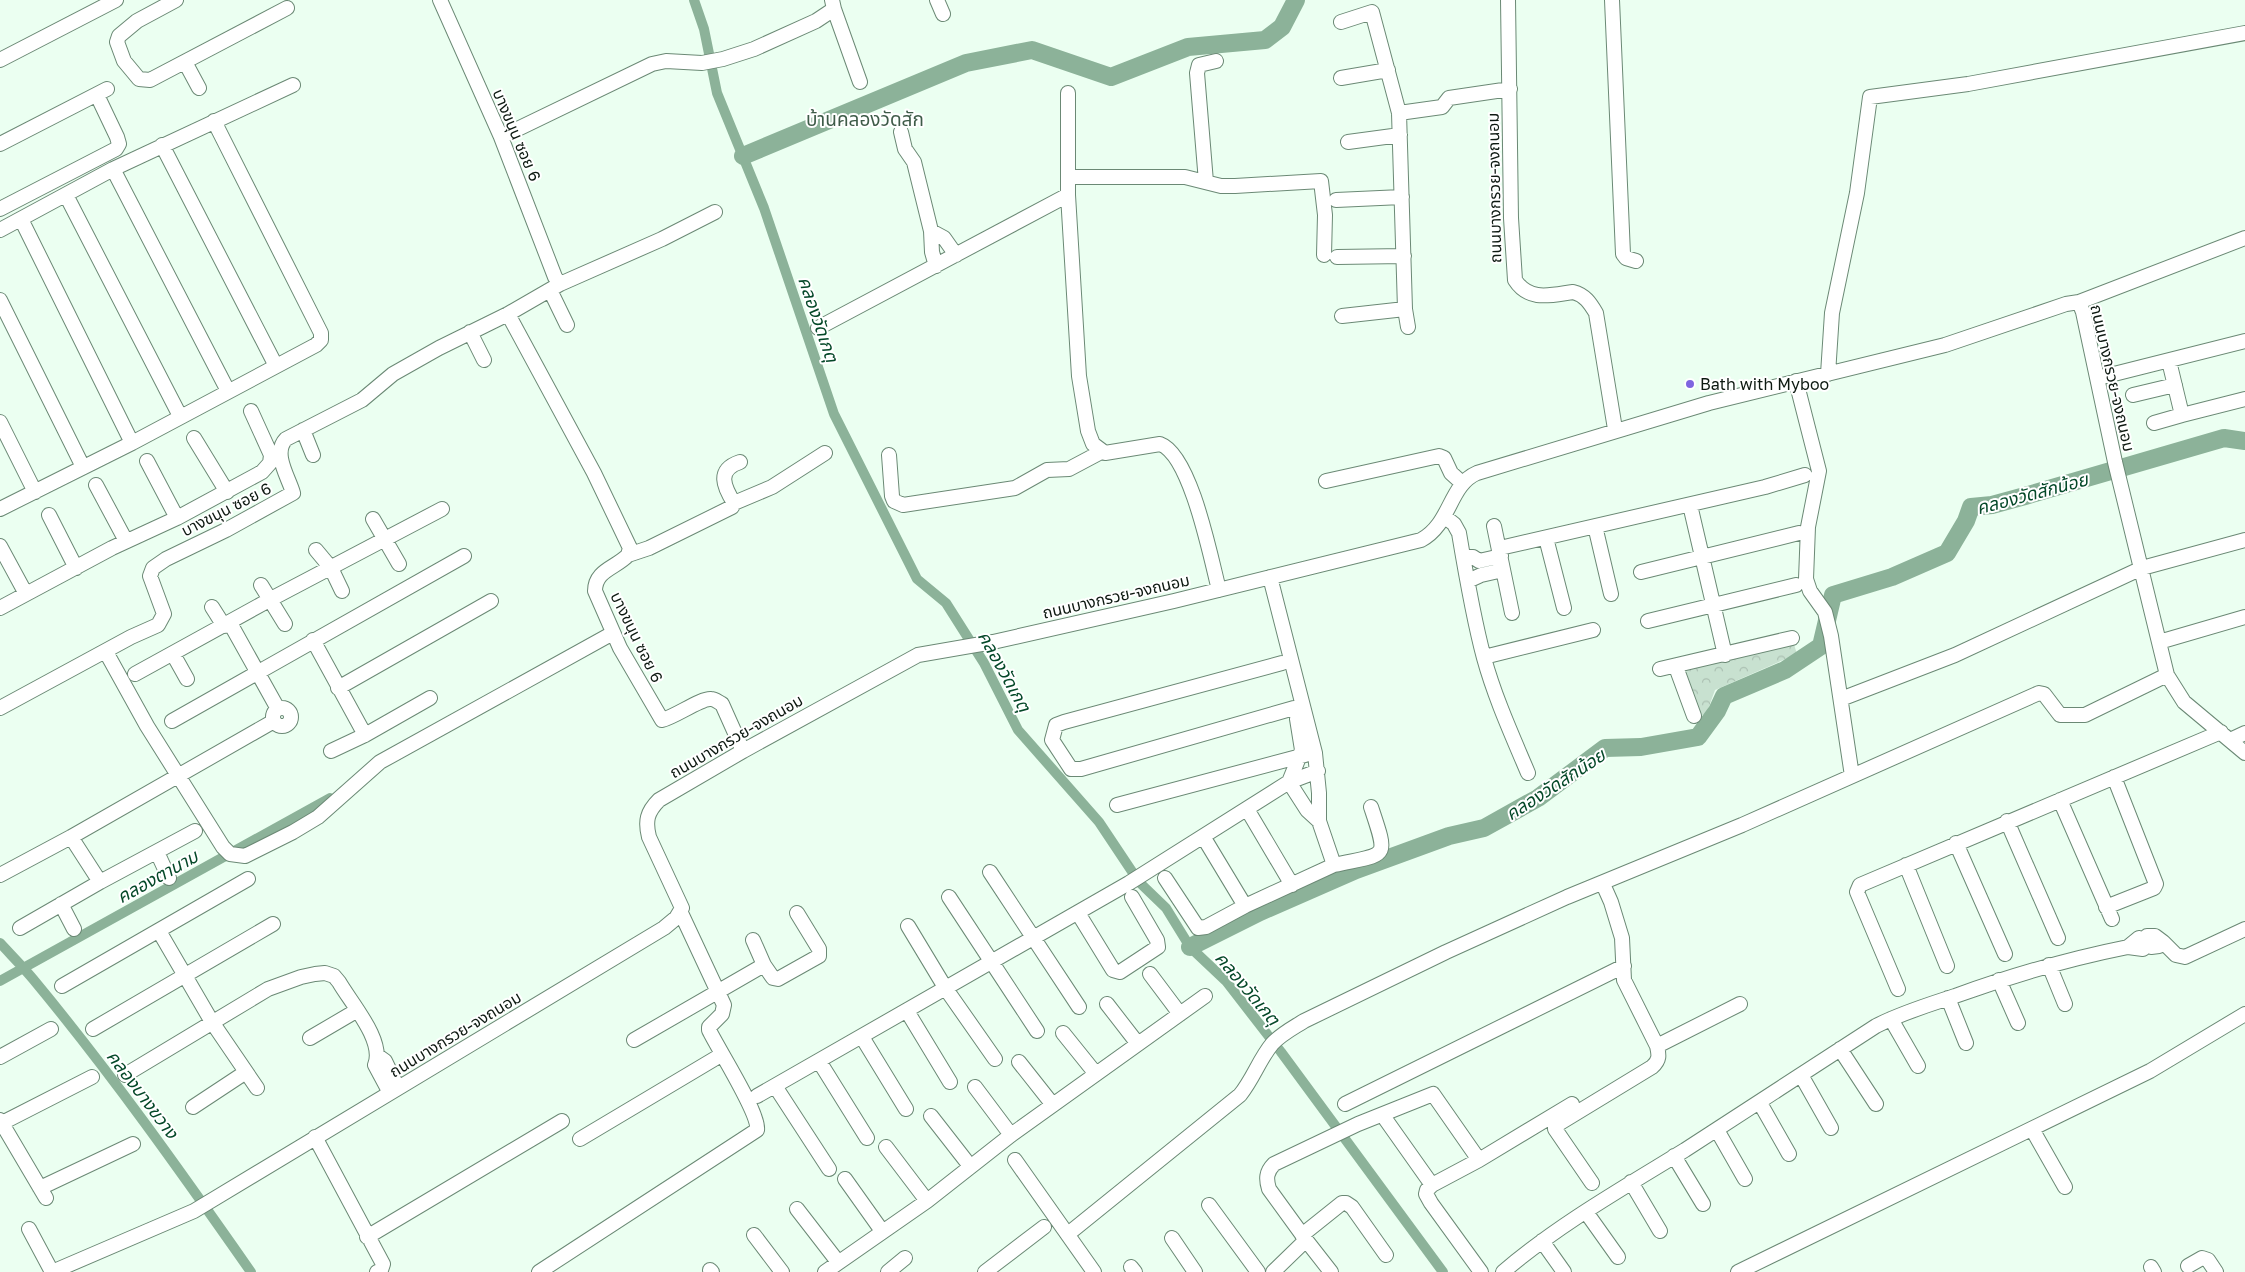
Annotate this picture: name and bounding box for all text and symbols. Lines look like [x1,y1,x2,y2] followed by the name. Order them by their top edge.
[489,86,545,184] street label: บางขนุน ซอย 6
[806,107,924,130] district label: บ้านคลองวัดสัก
[1483,113,1505,263] street label: ถนนบางกรวย-จงถนอม
[793,273,844,366] water label: คลองวัดเกตุ
[2086,302,2140,454] street label: ถนนบางกรวย-จงถนอม
[1700,374,1829,394] place label: Bath with Myboo
[1684,378,1696,390] marker: Bath with Myboo
[1974,467,2091,518] water label: คลองวัดสักน้อย
[178,478,274,540] street label: บางขนุน ซอย 6
[1040,569,1192,623] street label: ถนนบางกรวย-จงถนอม
[606,588,668,686] street label: บางขนุน ซอย 6
[973,627,1037,717] water label: คลองวัดเกตุ
[666,690,806,782] street label: ถนนบางกรวย-จงถนอม
[1501,743,1610,824] water label: คลองวัดสักน้อย
[113,844,203,907] water label: คลองตานาม
[1210,947,1286,1031] water label: คลองวัดเกตุ
[385,987,525,1081] street label: ถนนบางกรวย-จงถนอม
[103,1046,184,1144] water label: คลองบางขวาง

